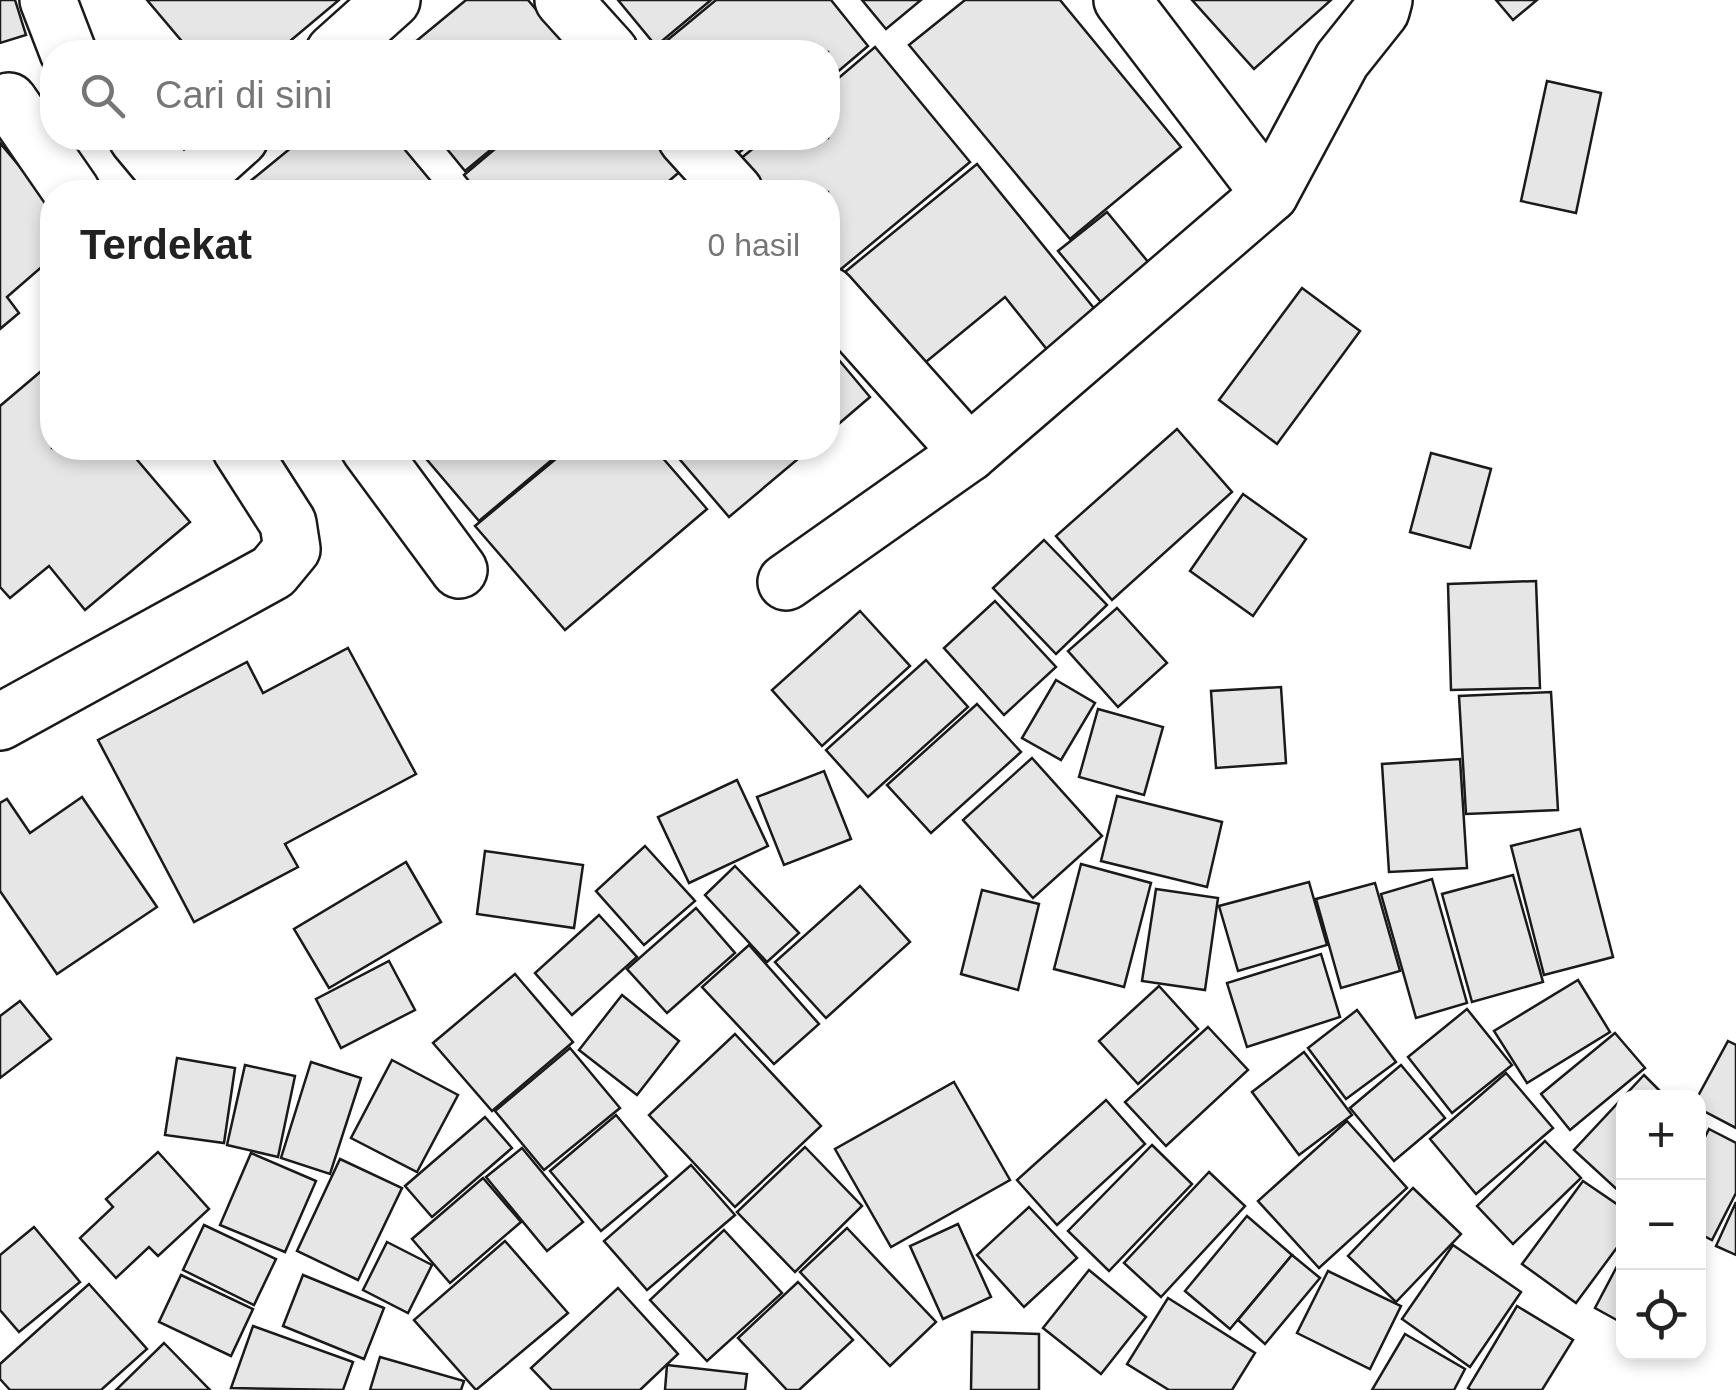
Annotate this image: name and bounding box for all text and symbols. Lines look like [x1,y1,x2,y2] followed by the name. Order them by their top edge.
[40,40,840,150] search box
[75,68,130,123] icon: search
[155,74,332,116] text: Cari di sini
[80,221,252,268] text: Terdekat
[708,227,800,263] text: 0 hasil
[1616,1090,1706,1360] map controls
[1616,1090,1706,1180] button: +
[1616,1180,1706,1270] button: −
[1616,1270,1706,1360] button: locate

